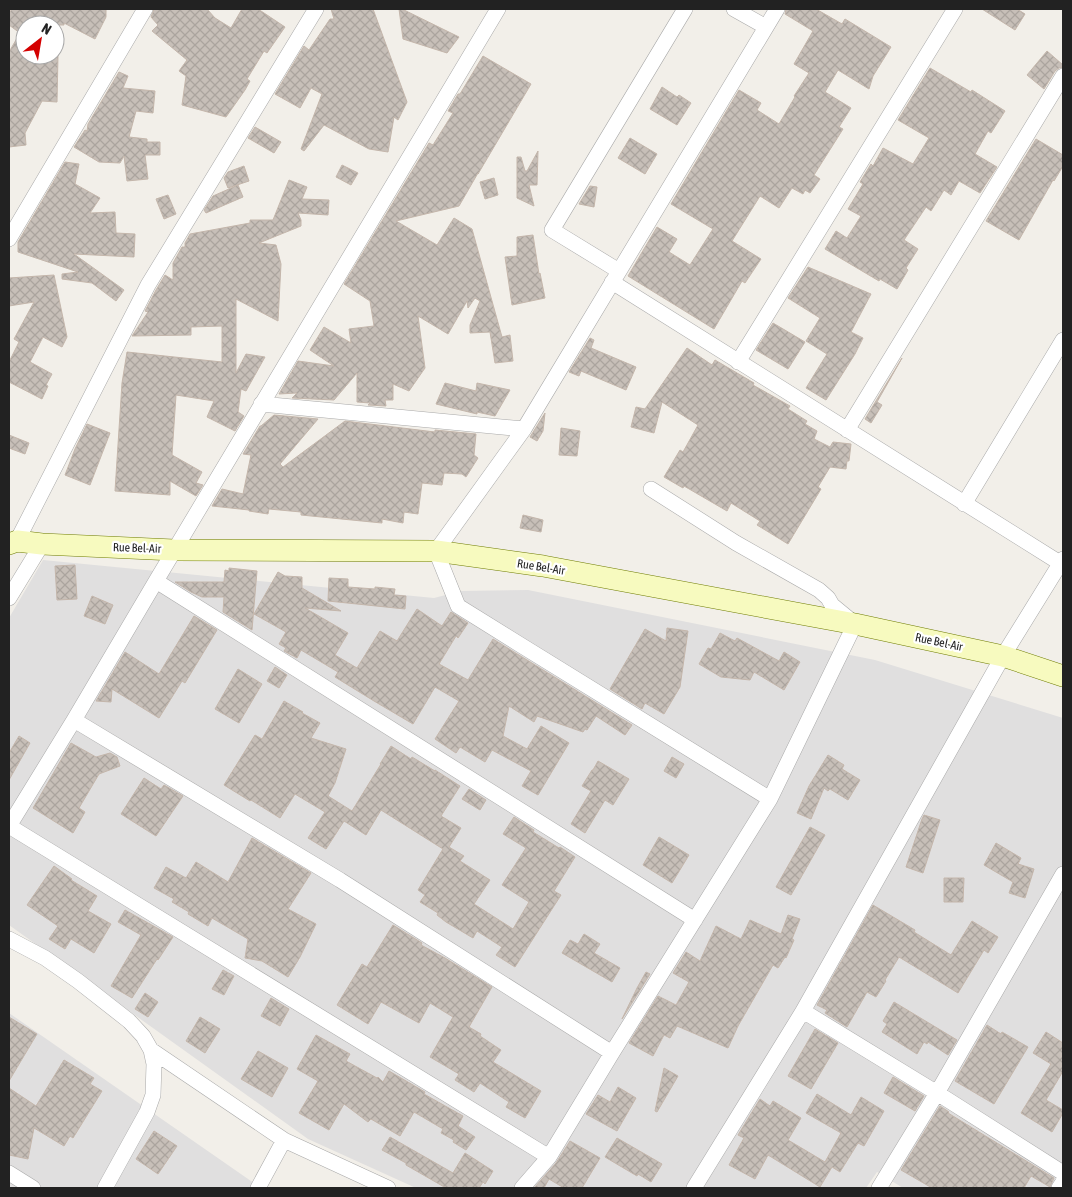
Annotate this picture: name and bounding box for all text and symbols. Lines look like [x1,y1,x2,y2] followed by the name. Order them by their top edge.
[15,15,65,65] north arrow
[39,20,54,38] text: N
[113,540,162,556] street label: Rue Bel-Air
[516,556,566,578] street label: Rue Bel-Air
[914,630,965,654] street label: Rue Bel-Air

